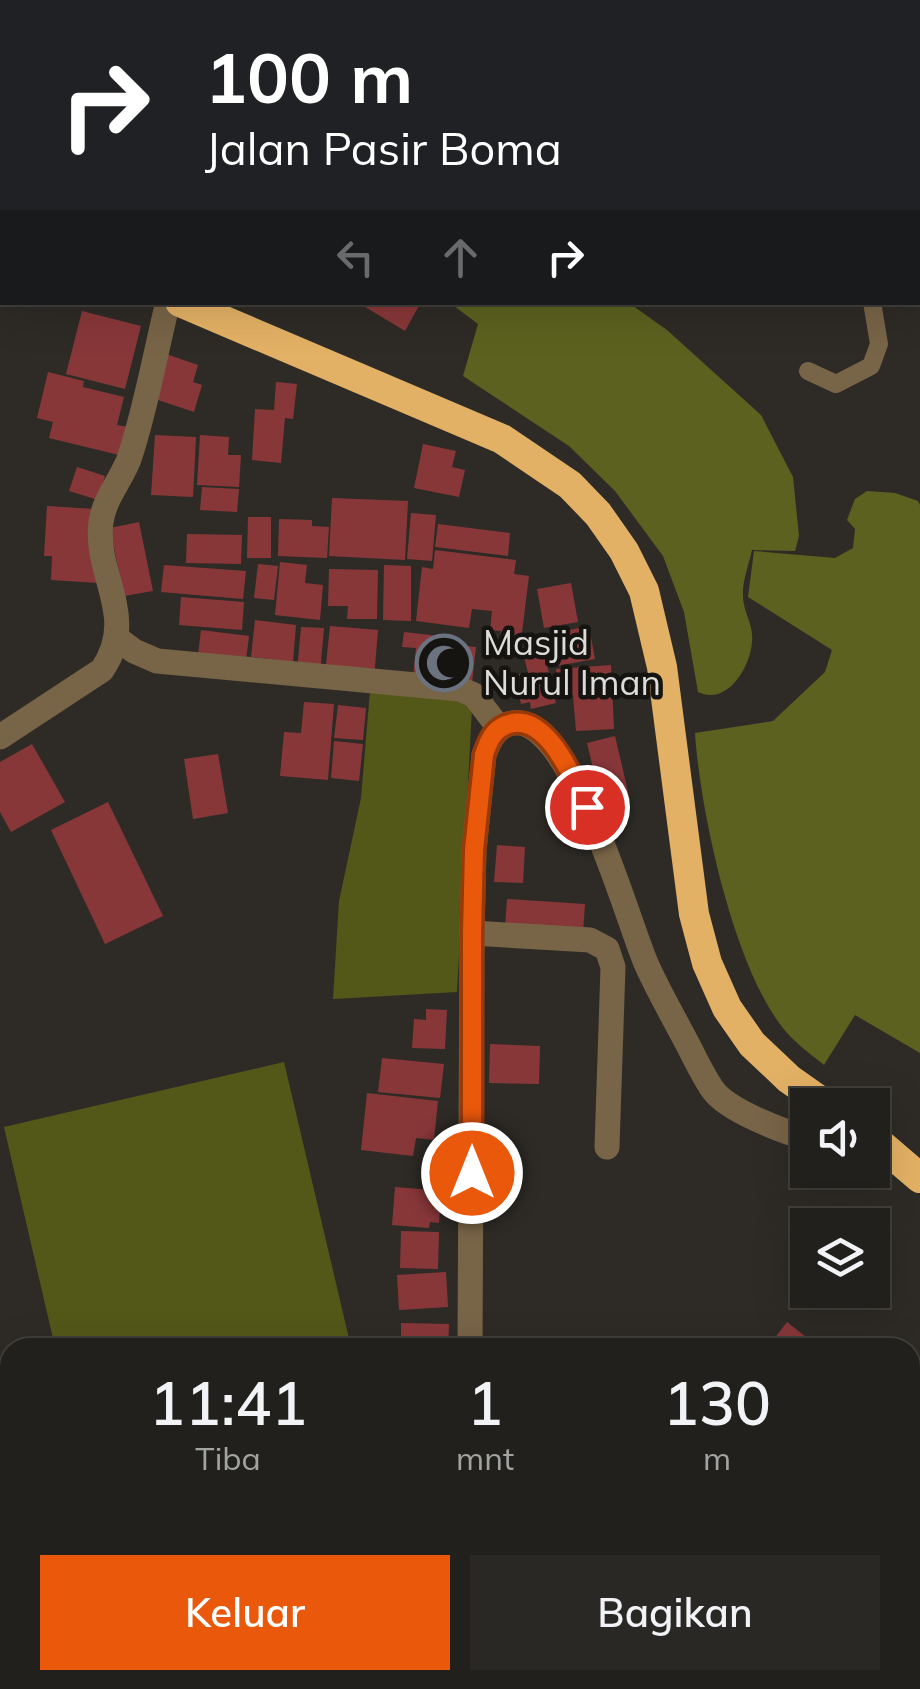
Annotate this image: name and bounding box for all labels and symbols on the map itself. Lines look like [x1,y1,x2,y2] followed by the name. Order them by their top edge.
[483,620,661,704] place label: Masjid Nurul Iman
[414,633,474,693] mosque icon: Masjid Nurul Iman
[545,765,630,850] pin
[420,1121,524,1225] position arrow

